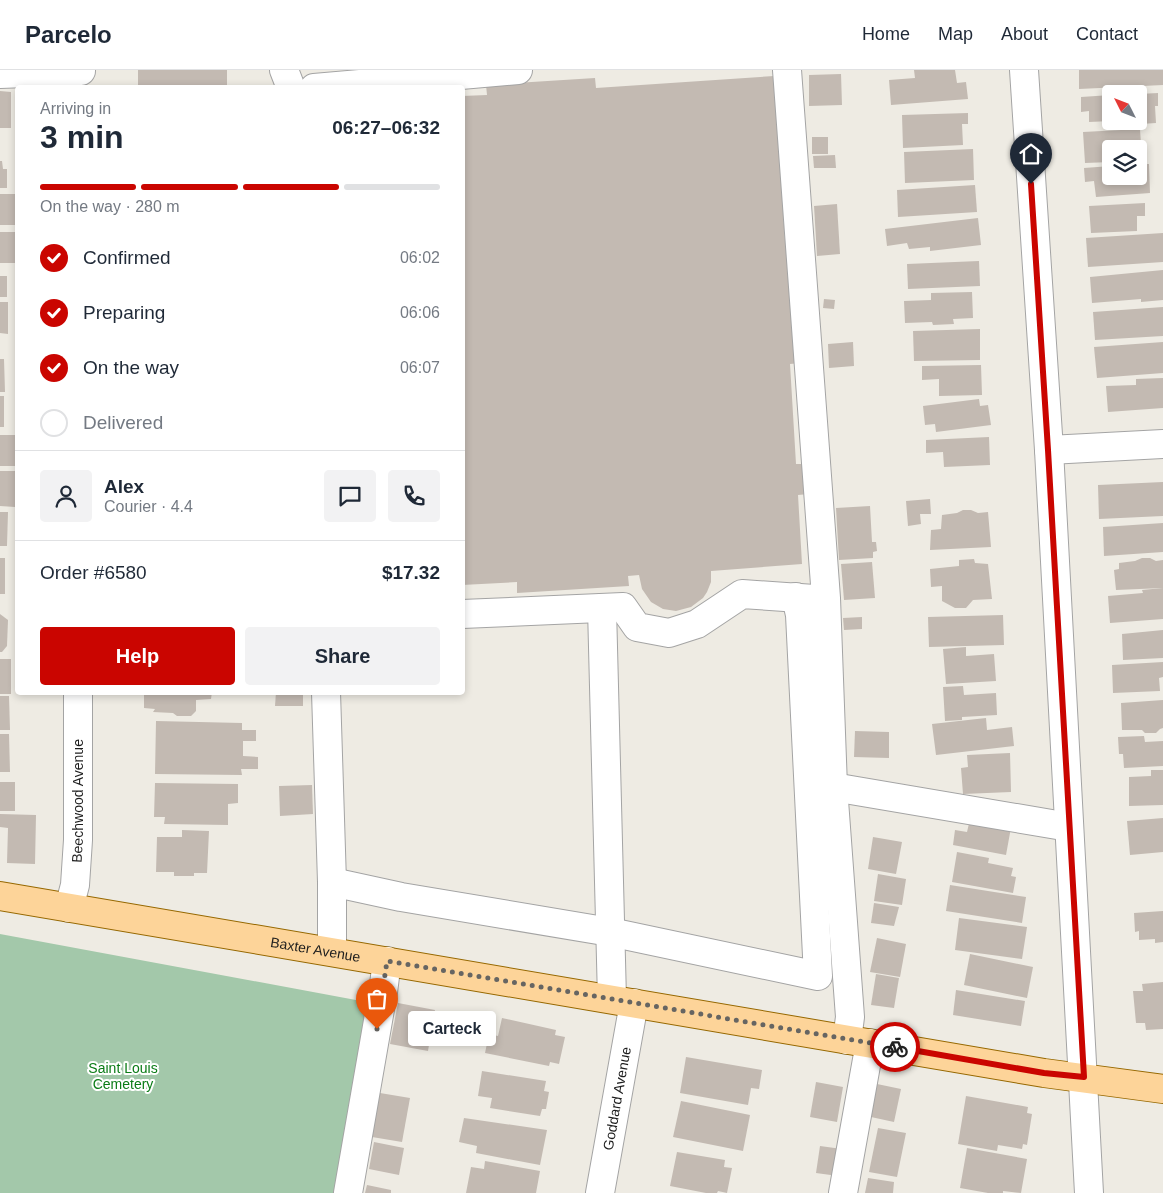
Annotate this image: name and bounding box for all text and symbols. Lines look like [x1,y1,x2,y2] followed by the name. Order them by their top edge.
[25,21,112,48] text: Parcelo
[862,24,910,44] text: Home
[938,24,973,44] text: Map
[1001,24,1048,44] text: About
[1076,24,1138,44] text: Contact
[1102,85,1148,130] north arrow
[1102,85,1147,185] map controls
[40,100,111,117] text: Arriving in
[332,117,440,138] text: 06:27–06:32
[40,119,124,155] text: 3 min
[1010,133,1052,184] pin
[1017,140,1045,168] icon: home
[1102,140,1147,185] button: layers
[40,198,180,215] text: On the way · 280 m
[40,244,68,272] icon: check
[83,247,171,268] text: Confirmed
[400,249,440,266] text: 06:02
[40,299,68,327] icon: check
[83,302,165,323] text: Preparing
[400,304,440,321] text: 06:06
[40,354,68,382] icon: check
[83,357,179,378] text: On the way
[400,359,440,376] text: 06:07
[83,412,163,433] text: Delivered
[40,470,92,522] button: person
[324,470,376,522] button: chat
[388,470,440,522] button: phone
[104,476,144,497] text: Alex
[104,498,193,515] text: Courier · 4.4
[40,562,147,583] text: Order #6580
[382,562,440,583] text: $17.32
[40,627,235,685] button: Help
[245,627,440,685] button: Share
[69,739,86,863] street label: Beechwood Avenue
[269,934,362,965] street label: Baxter Avenue
[356,978,398,1029] pin
[363,985,391,1013] icon: bag
[407,1012,494,1046] callout: Carteck
[423,1020,481,1037] text: Carteck
[870,1022,920,1072] courier
[881,1033,909,1061] icon: bike
[600,1045,634,1152] street label: Goddard Avenue
[88,1060,158,1092] park label: Saint Louis Cemetery

